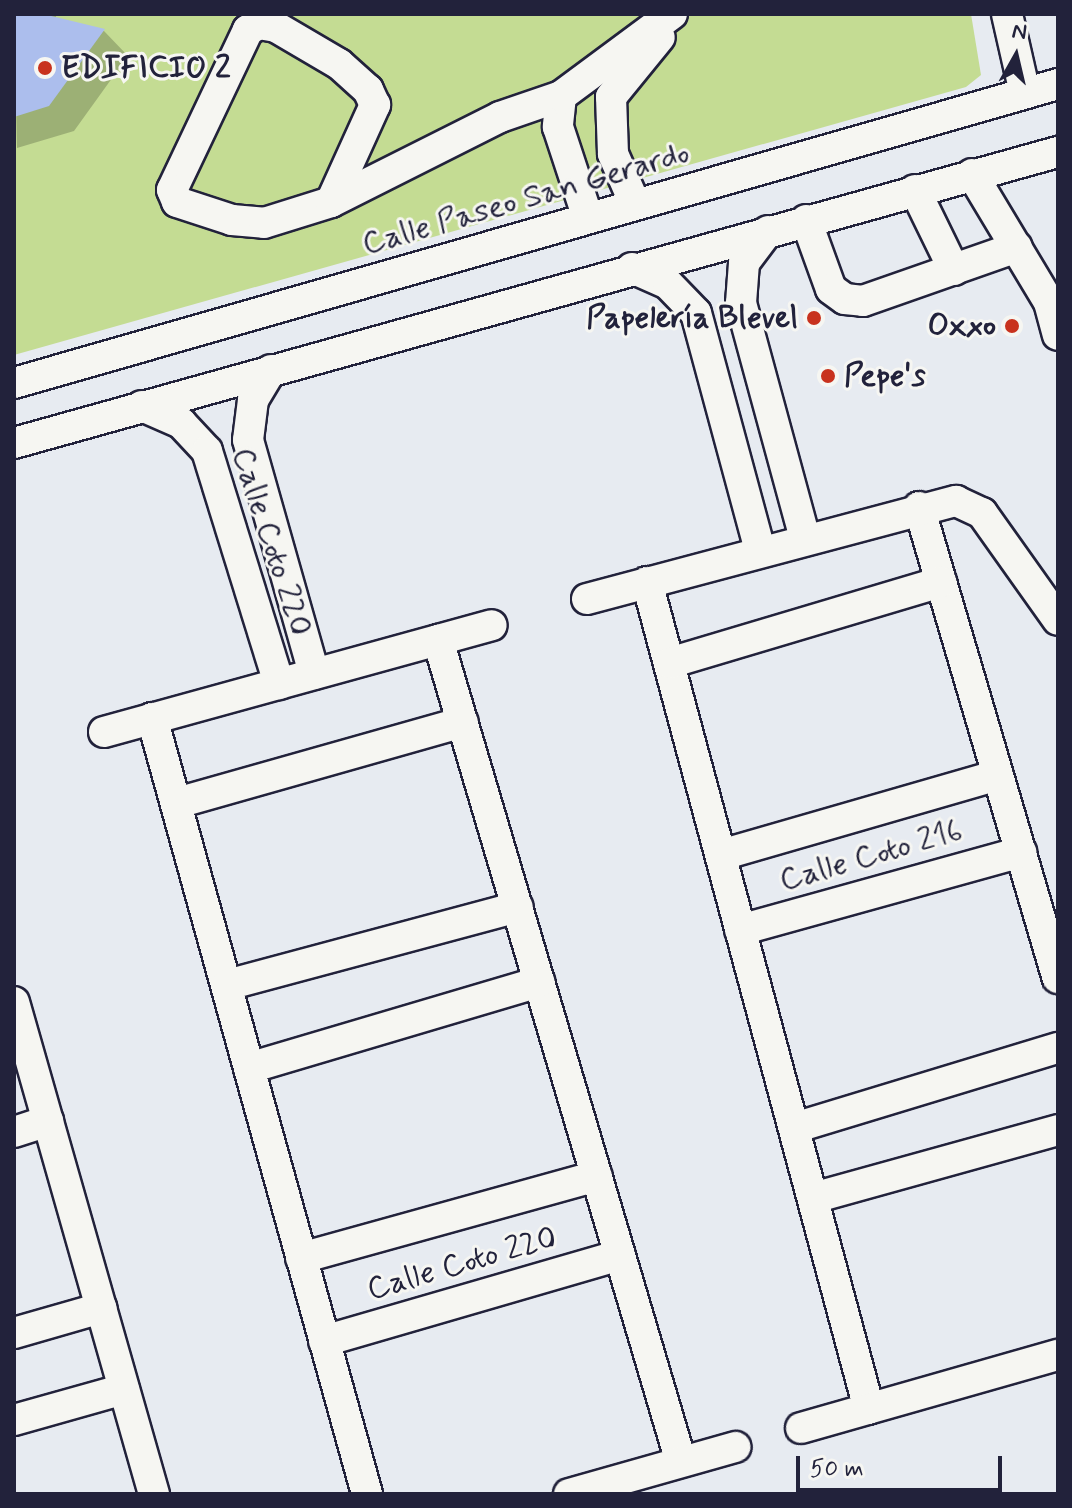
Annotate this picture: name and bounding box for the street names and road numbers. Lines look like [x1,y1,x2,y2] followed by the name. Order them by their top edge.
[363,135,689,263] street label: Calle Paseo San Gerardo
[223,443,319,641] street label: Calle Coto 220
[775,812,967,900] street label: Calle Coto 216
[363,1219,561,1309] street label: Calle Coto 220

